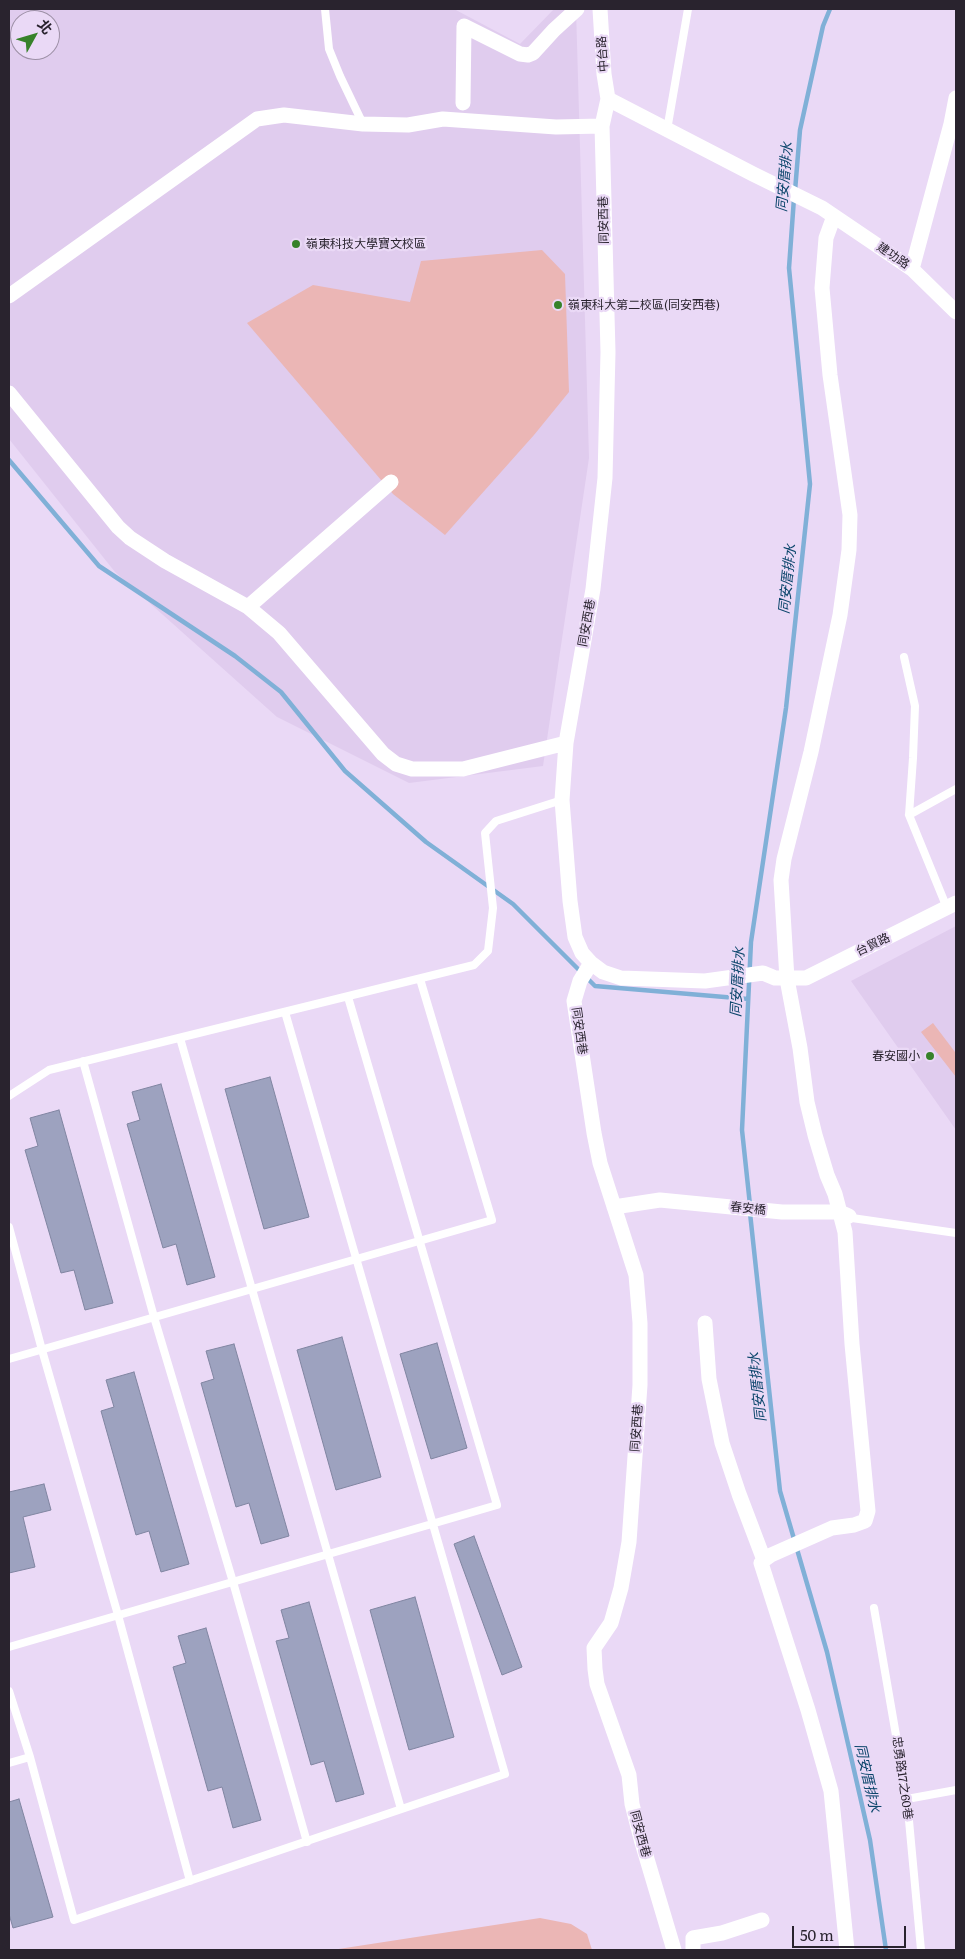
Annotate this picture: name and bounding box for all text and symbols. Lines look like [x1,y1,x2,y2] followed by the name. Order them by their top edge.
[10,10,60,60] north arrow
[34,14,58,38] text: 北
[595,36,611,72] street label: 中台路
[774,141,796,213] water label: 同安厝排水
[596,196,612,244] street label: 同安西巷
[306,237,426,251] place label: 嶺東科技大學寶文校區
[290,238,302,250] marker: 嶺東科技大學寶文校區
[874,240,912,272] street label: 建功路
[568,298,720,312] place label: 嶺東科大第二校區(同安西巷)
[552,299,564,311] marker: 嶺東科大第二校區(同安西巷)
[776,543,800,615] water label: 同安厝排水
[576,598,598,648] street label: 同安西巷
[854,931,892,959] street label: 台貿路
[728,947,748,1017] water label: 同安厝排水
[569,1006,589,1056] street label: 同安西巷
[872,1049,920,1063] place label: 春安國小
[924,1050,936,1062] marker: 春安國小
[729,1200,767,1218] street label: 春安橋
[746,1351,770,1423] water label: 同安厝排水
[628,1404,646,1452] street label: 同安西巷
[889,1735,915,1821] street label: 忠勇路17之60巷
[851,1742,883,1814] water label: 同安厝排水
[627,1809,653,1859] street label: 同安西巷
[795,1916,909,1948] scale bar
[800,1923,834,1946] text: 50 m

